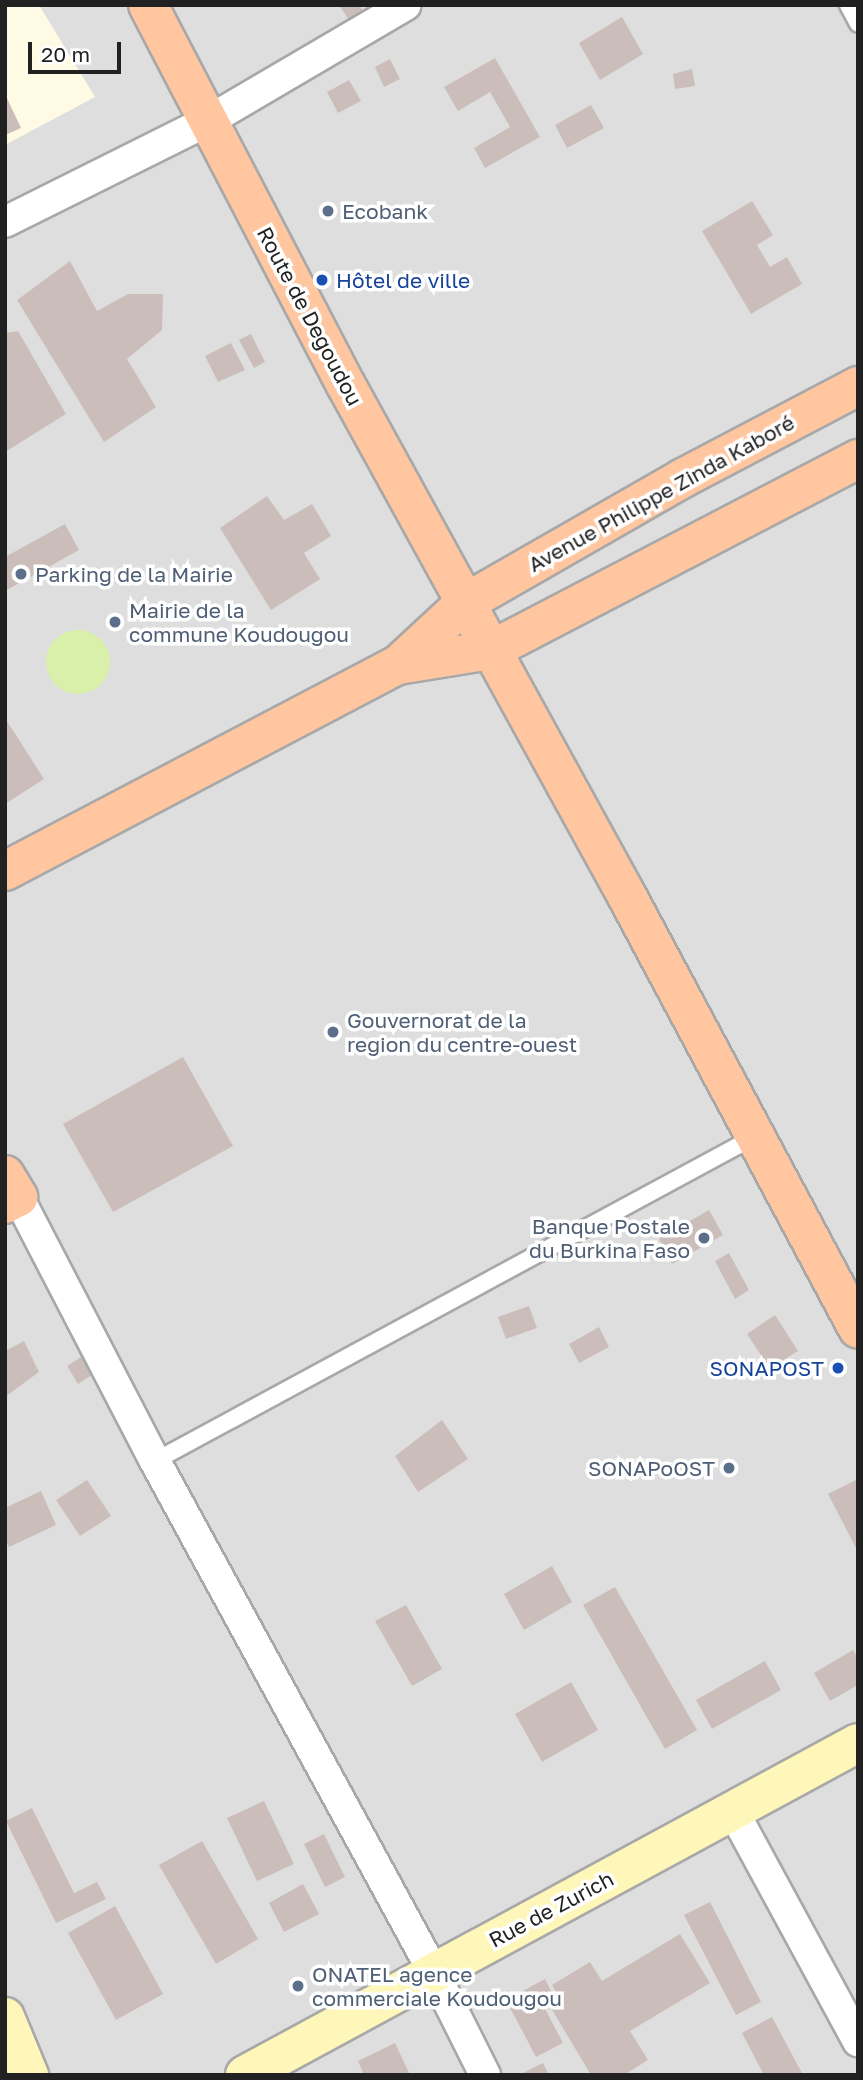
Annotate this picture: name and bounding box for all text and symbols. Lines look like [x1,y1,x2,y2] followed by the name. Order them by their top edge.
[32,28,124,72] scale bar
[41,41,90,67] text: 20 m
[342,198,428,224] place label: Ecobank
[320,203,336,219] marker: Ecobank
[252,222,368,410] street label: Route de Degoudou
[336,267,470,293] place label: Hôtel de ville
[314,272,330,288] marker: Hôtel de ville
[524,409,798,577] street label: Avenue Philippe Zinda Kaboré
[35,561,233,587] place label: Parking de la Mairie
[13,566,29,582] marker: Parking de la Mairie
[129,597,349,647] place label: Mairie de la commune Koudougou
[107,614,123,630] marker: Mairie de la commune Koudougou
[347,1007,577,1057] place label: Gouvernorat de la region du centre-ouest
[325,1024,341,1040] marker: Gouvernorat de la region du centre-ouest
[529,1213,690,1263] place label: Banque Postale du Burkina Faso
[696,1230,712,1246] marker: Banque Postale du Burkina Faso
[709,1355,824,1381] place label: SONAPOST
[830,1360,846,1376] marker: SONAPOST
[588,1455,715,1481] place label: SONAPoOST
[721,1460,737,1476] marker: SONAPoOST
[484,1866,618,1952] street label: Rue de Zurich
[312,1961,562,2011] place label: ONATEL agence commerciale Koudougou
[290,1978,306,1994] marker: ONATEL agence commerciale Koudougou

